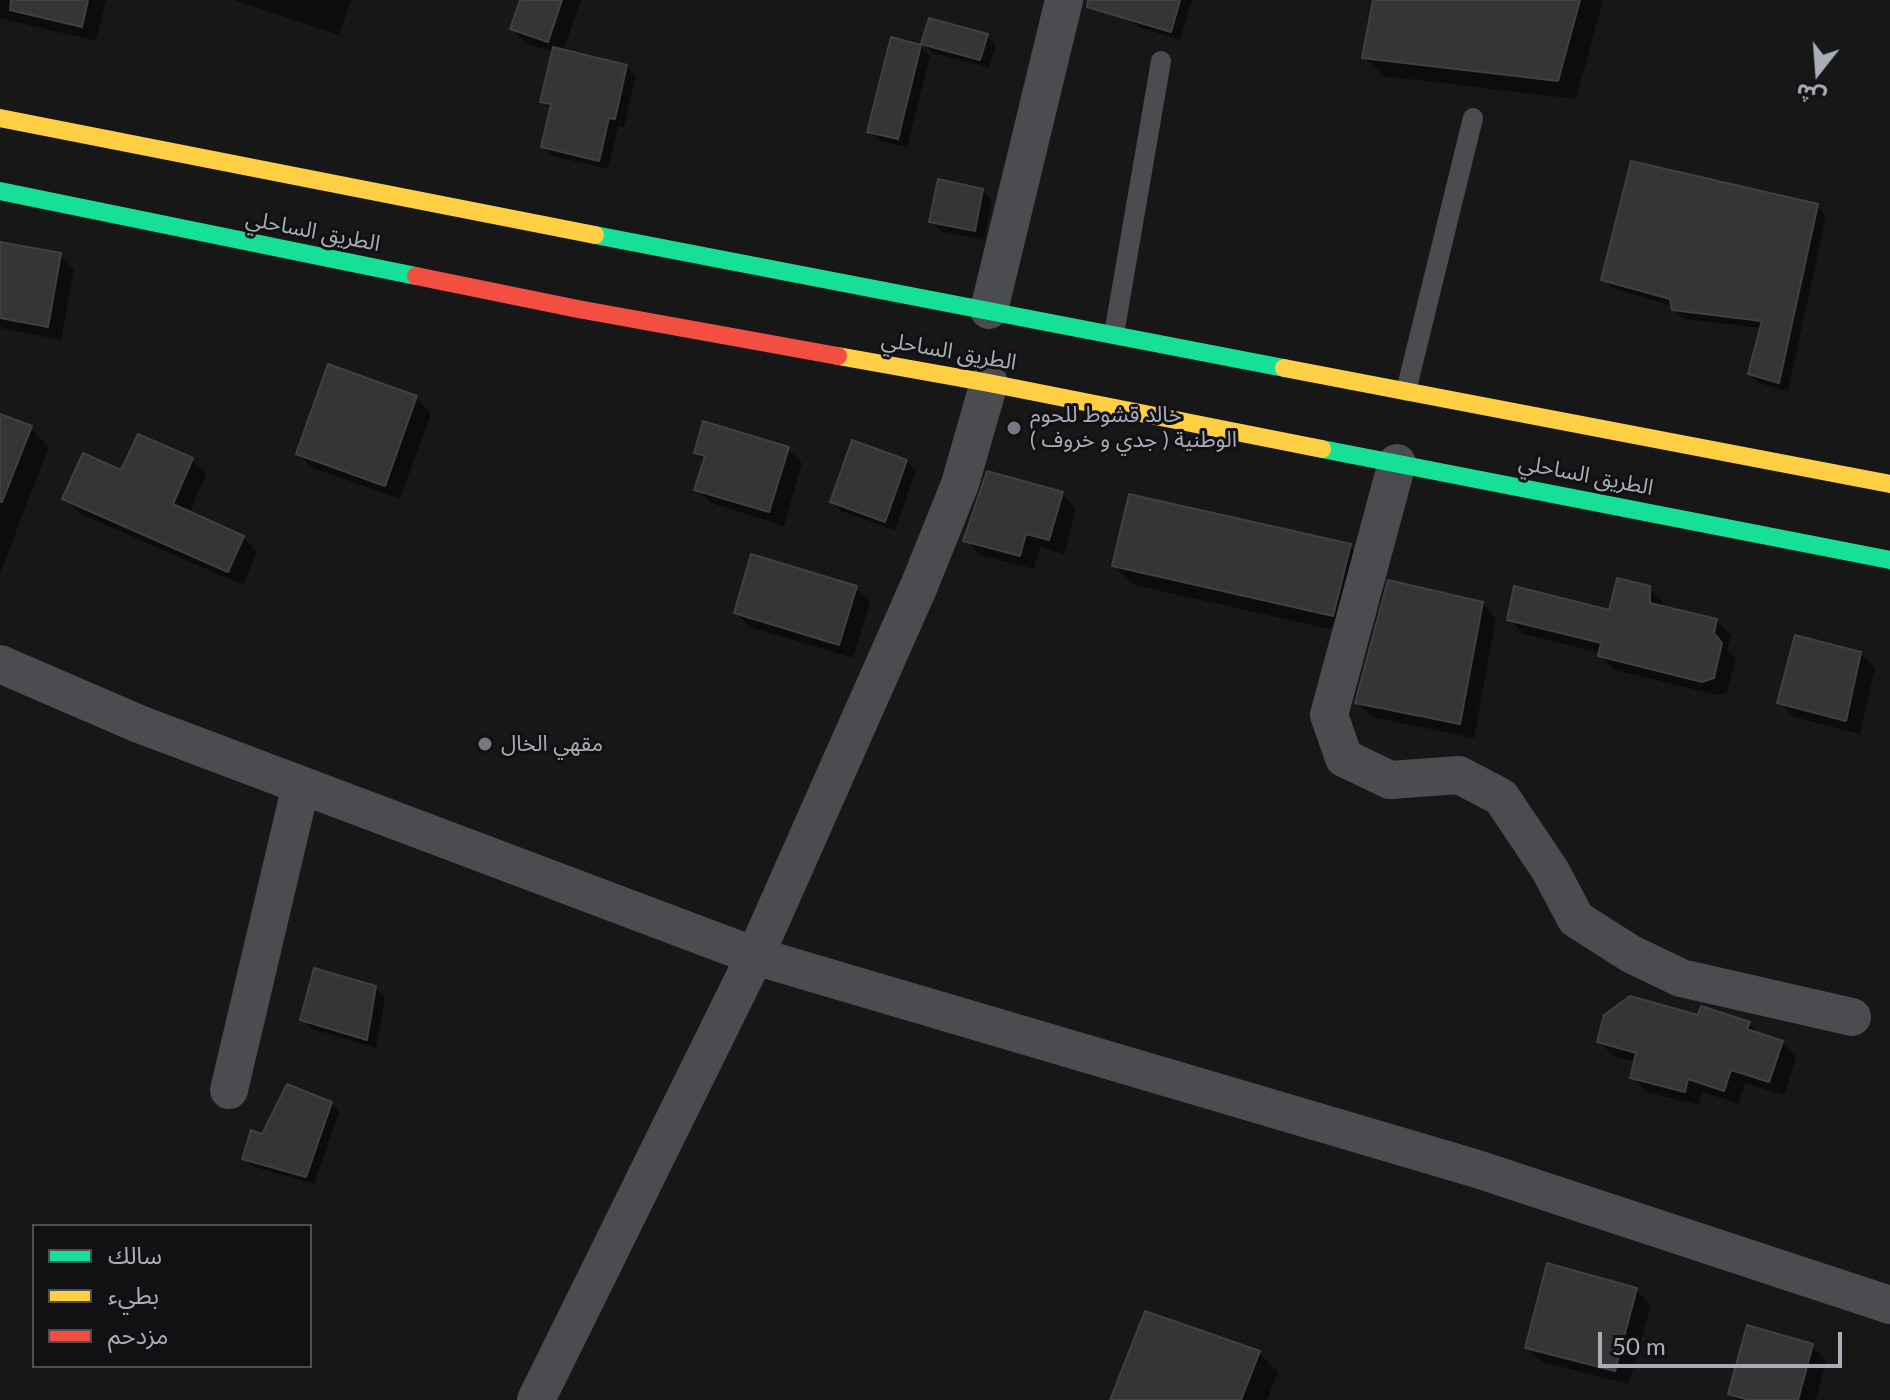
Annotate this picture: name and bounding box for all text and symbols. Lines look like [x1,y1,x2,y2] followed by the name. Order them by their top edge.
[1778,32,1858,112] north arrow
[1792,78,1829,113] text: ش
[244,205,382,257] street label: الطريق الساحلي
[880,326,1018,376] street label: الطريق الساحلي
[1030,402,1237,454] place label: خالد قشوط للحوم الوطنية ( جدي و خروف )
[1005,419,1023,437] marker: خالد قشوط للحوم الوطنية ( جدي و خروف )
[1517,449,1655,501] street label: الطريق الساحلي
[501,731,603,757] place label: مقهي الخال
[476,735,494,753] marker: مقهي الخال
[32,1224,312,1368] legend
[108,1240,162,1269] text: سالك
[108,1280,159,1309] text: بطيء
[1602,1316,1846,1366] scale bar
[108,1320,168,1349] text: مزدحم
[1612,1331,1666,1360] text: 50 m

